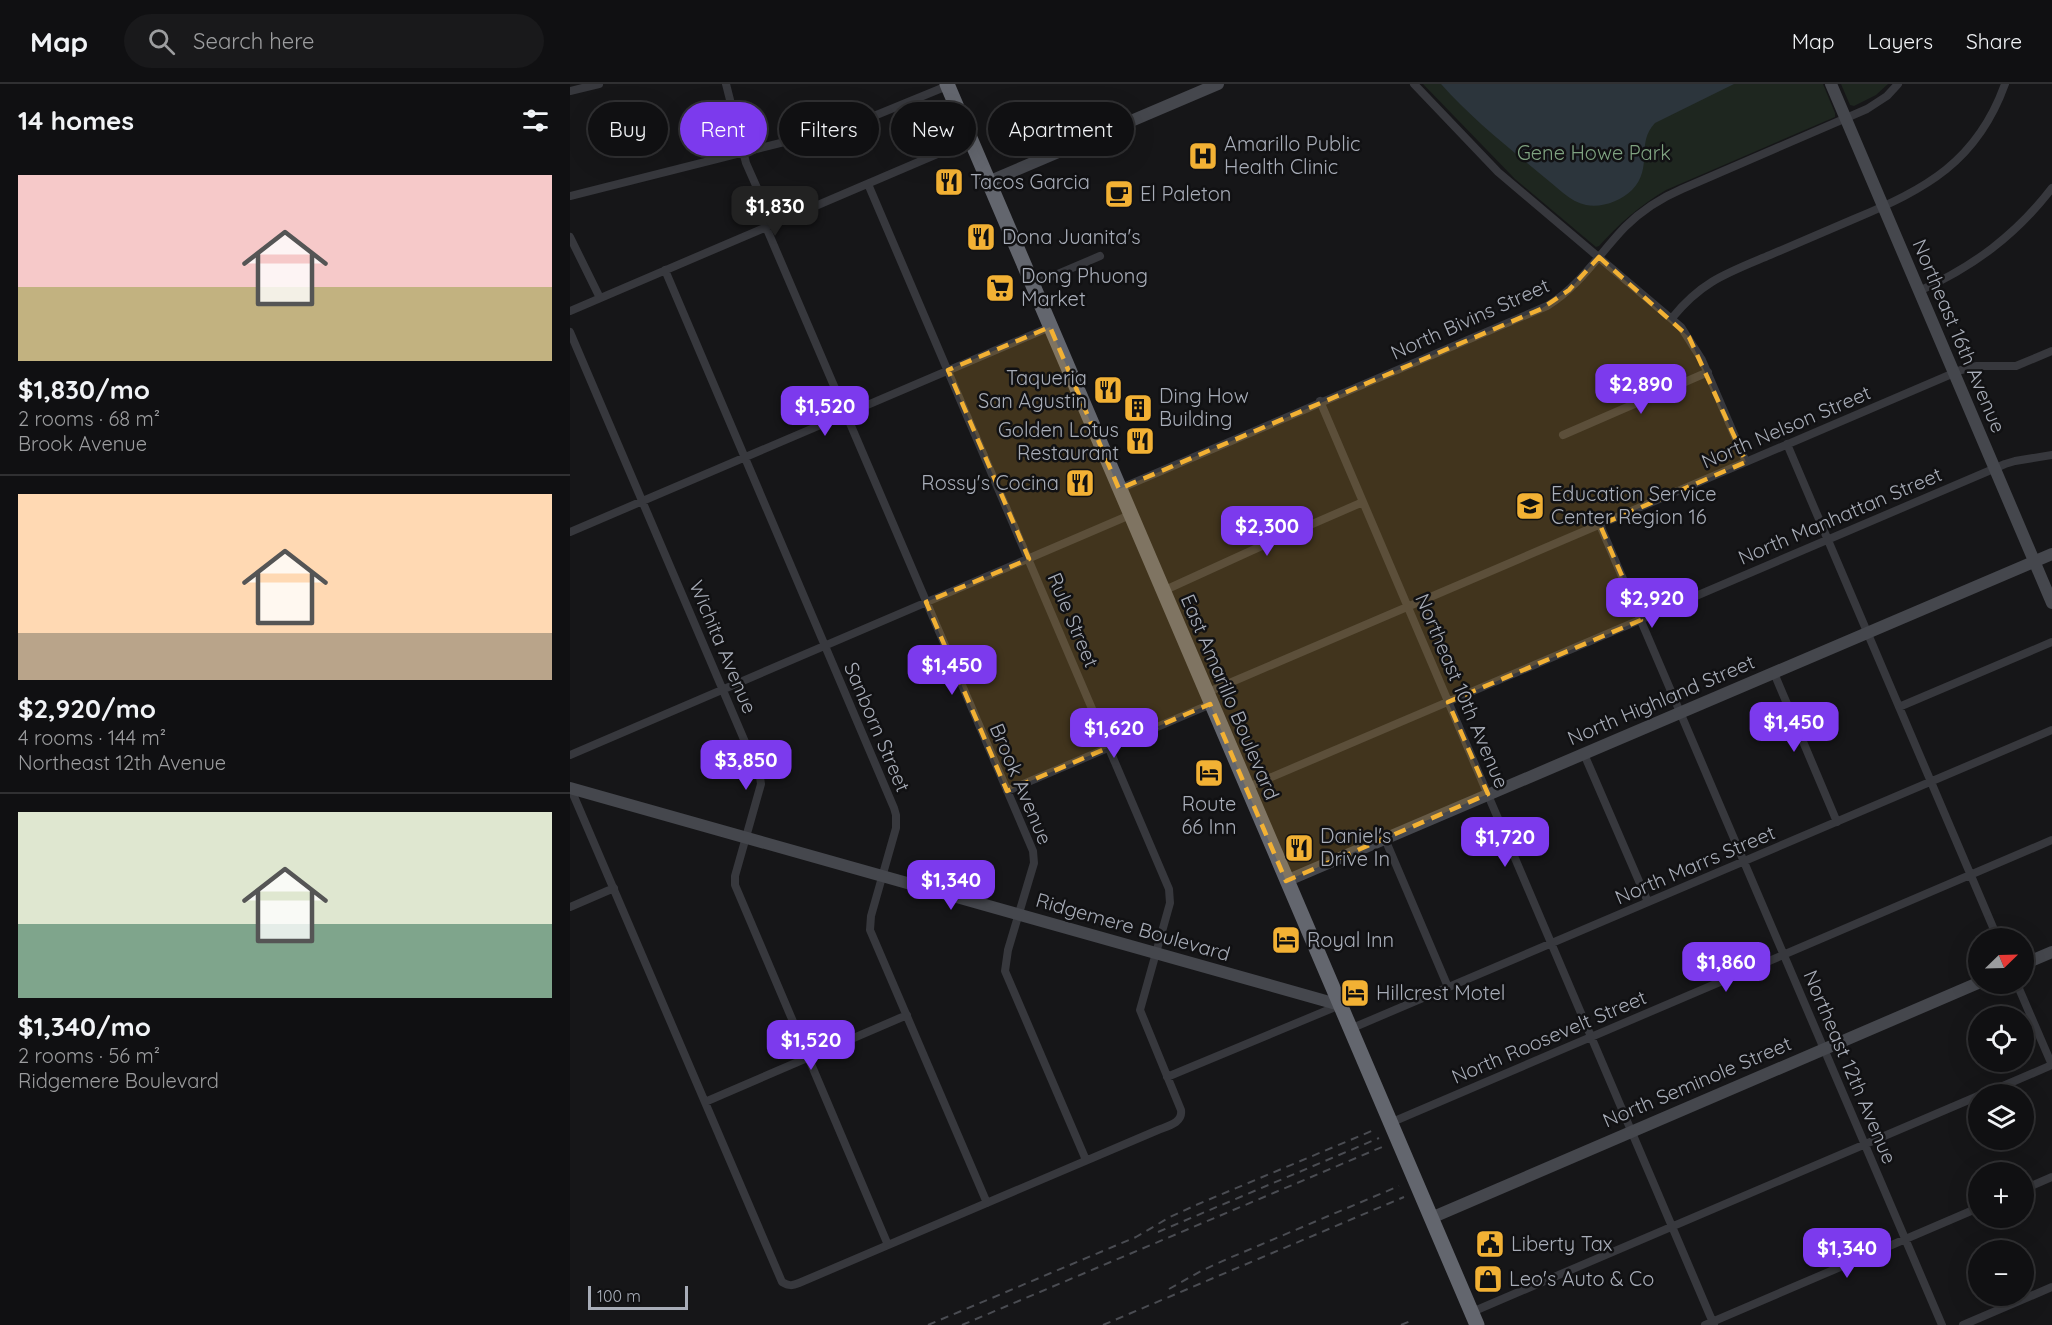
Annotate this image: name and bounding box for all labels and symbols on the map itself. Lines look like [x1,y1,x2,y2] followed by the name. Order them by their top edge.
[1224,131,1360,179] place label: Amarillo Public Health Clinic
[1187,140,1219,172] hospital icon: Amarillo Public Health Clinic
[1517,140,1671,165] park label: Gene Howe Park
[933,166,965,198] restaurant icon: Tacos Garcia
[970,169,1090,194] place label: Tacos Garcia
[1103,178,1135,210] cafe icon: El Paleton
[1140,181,1231,206] place label: El Paleton
[726,186,824,237] pin: $1,830
[965,221,997,253] restaurant icon: Dona Juanita's
[1002,224,1141,249] place label: Dona Juanita's
[1907,235,2012,436] street label: Northeast 16th Avenue
[1021,263,1148,311] place label: Dong Phuong Market
[984,272,1016,304] supermarket icon: Dong Phuong Market
[1387,272,1553,365] street label: North Bivins Street
[1592,364,1690,415] pin: $2,890
[978,365,1087,413] place label: Taqueria San Agustin
[1092,374,1124,406] restaurant icon: Taqueria San Agustin
[1697,379,1874,474] street label: North Nelson Street
[1159,383,1249,431] place label: Ding How Building
[776,386,874,437] pin: $1,520
[1122,392,1154,424] building icon: Ding How Building
[998,417,1119,465] place label: Golden Lotus Restaurant
[1124,425,1156,457] restaurant icon: Golden Lotus Restaurant
[1734,461,1946,570] street label: North Manhattan Street
[1064,467,1096,499] restaurant icon: Rossy's Cocina
[921,470,1059,495] place label: Rossy's Cocina
[1551,481,1716,529] place label: Education Service Center Region 16
[1514,490,1546,522] school or university icon: Education Service Center Region 16
[1218,506,1316,557] pin: $2,300
[1042,569,1105,671] street label: Rule Street
[684,576,763,717] street label: Wichita Avenue
[1603,578,1701,629] pin: $2,920
[1176,590,1285,803] street label: East Amarillo Boulevard
[1410,590,1515,792] street label: Northeast 10th Avenue
[903,645,1001,696] pin: $1,450
[1563,649,1758,750] street label: North Highland Street
[839,658,916,796] street label: Sanborn Street
[1745,702,1843,753] pin: $1,450
[1065,708,1163,759] pin: $1,620
[985,720,1058,848] street label: Brook Avenue
[697,740,795,791] pin: $3,850
[1193,757,1225,789] hotel icon: Route 66 Inn
[1181,791,1237,839] place label: Route 66 Inn
[1456,817,1554,868] pin: $1,720
[1611,819,1779,910] street label: North Marrs Street
[1320,823,1391,871] place label: Daniel's Drive In
[1283,832,1315,864] restaurant icon: Daniel's Drive In
[902,860,1000,911] pin: $1,340
[1033,887,1233,966] street label: Ridgemere Boulevard
[1270,924,1302,956] hotel icon: Royal Inn
[1307,927,1394,952] place label: Royal Inn
[1968,928,2034,994] north arrow
[1677,942,1775,993] pin: $1,860
[1798,966,1903,1167] street label: Northeast 12th Avenue
[1339,977,1371,1009] hotel icon: Hillcrest Motel
[1376,980,1505,1005] place label: Hillcrest Motel
[1448,984,1650,1089] street label: North Roosevelt Street
[762,1020,860,1071] pin: $1,520
[1599,1030,1795,1133] street label: North Seminole Street
[1474,1228,1506,1260] public building icon: Liberty Tax
[1798,1228,1896,1279] pin: $1,340
[1511,1231,1613,1256] place label: Liberty Tax
[1472,1263,1504,1295] shop icon: Leo's Auto & Co
[1509,1266,1654,1291] place label: Leo's Auto & Co
[588,1283,688,1310] scale bar

